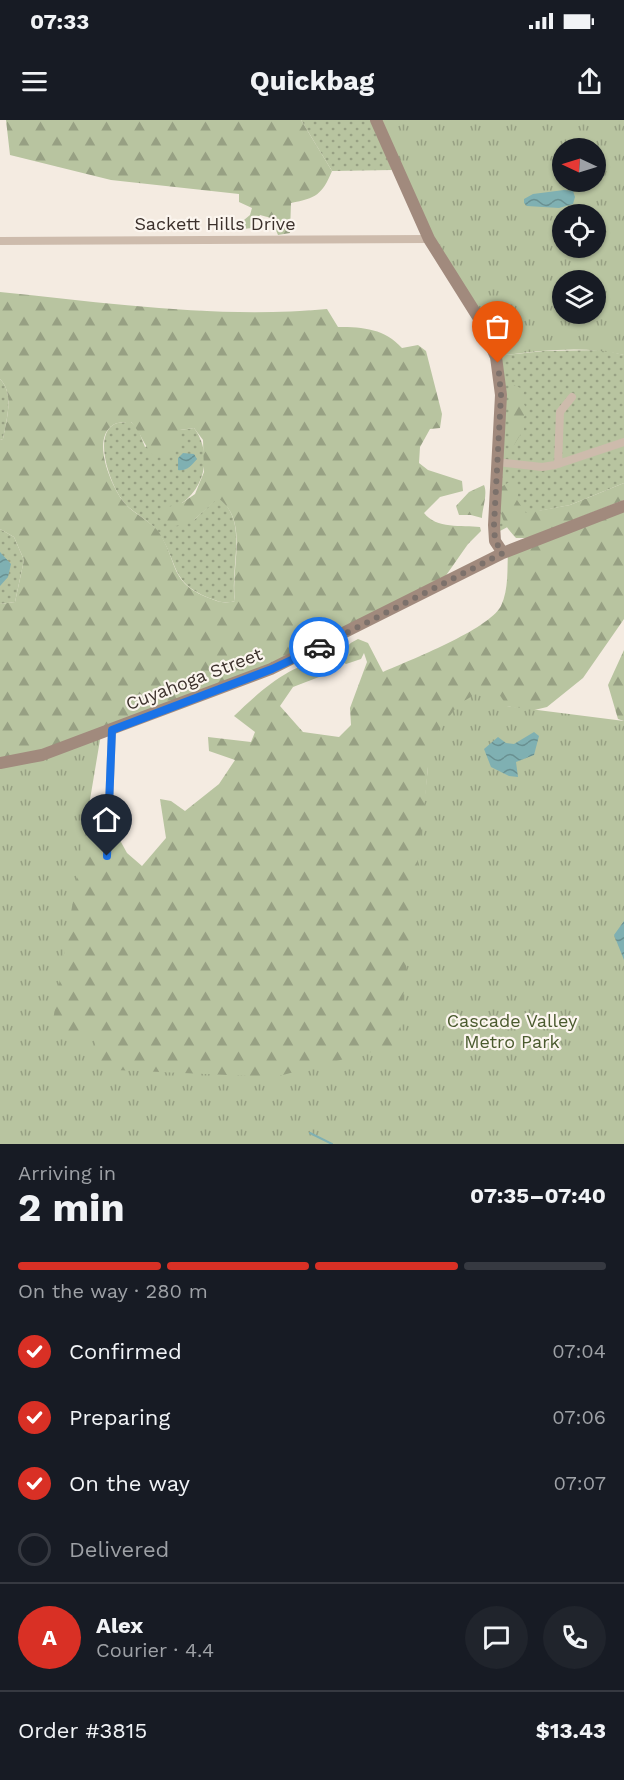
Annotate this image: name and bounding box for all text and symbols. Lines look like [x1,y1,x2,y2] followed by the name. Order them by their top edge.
[30,9,89,34] text: 07:33
[18,65,51,98] icon: menu
[250,65,374,97] text: Quickbag
[573,65,606,98] icon: share
[552,138,606,192] north arrow
[552,138,606,324] map controls
[552,204,606,258] button: locate
[134,213,296,234] street label: Sackett Hills Drive
[552,270,606,324] button: layers
[472,301,523,363] pin
[481,310,514,343] icon: bag
[289,617,349,677] courier
[303,631,336,664] icon: car
[123,643,265,714] street label: Cuyahoga Street
[81,794,132,856] pin
[90,803,123,836] icon: home
[447,1010,578,1052] park label: Cascade Valley Metro Park
[18,1161,116,1185] text: Arriving in
[470,1183,606,1208] text: 07:35–07:40
[18,1185,125,1230] text: 2 min
[18,1279,208,1303] text: On the way · 280 m
[18,1335,51,1368] icon: check
[69,1339,182,1364] text: Confirmed
[552,1339,606,1363] text: 07:04
[18,1401,51,1434] icon: check
[69,1405,170,1430] text: Preparing
[552,1405,606,1429] text: 07:06
[18,1467,51,1500] icon: check
[69,1471,190,1496] text: On the way
[554,1471,606,1495] text: 07:07
[69,1537,169,1562] text: Delivered
[465,1606,528,1669] button: chat
[543,1606,606,1669] button: phone
[96,1613,143,1638] text: Alex
[42,1625,57,1650] text: A
[96,1638,214,1662] text: Courier · 4.4
[18,1718,147,1743] text: Order #3815
[536,1718,606,1743] text: $13.43

